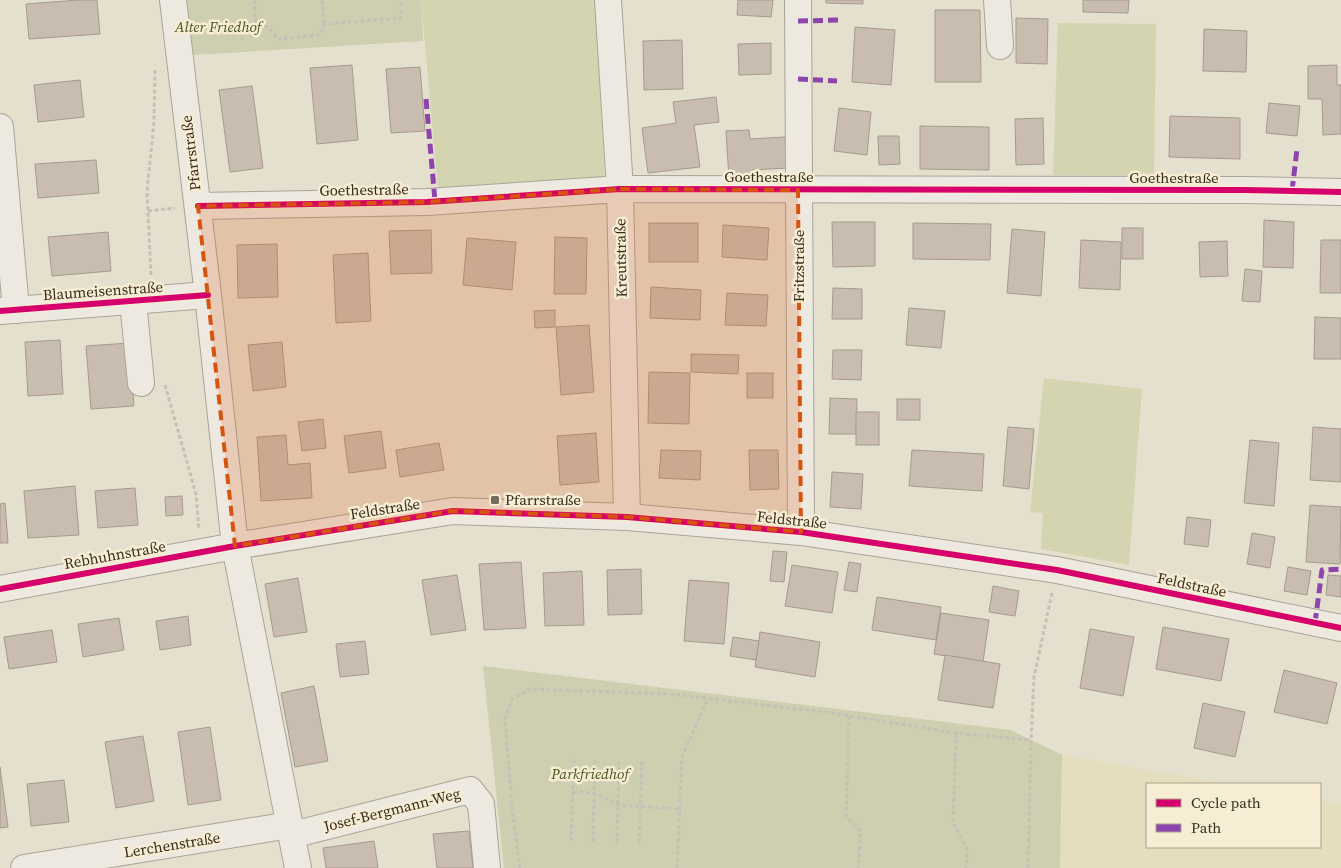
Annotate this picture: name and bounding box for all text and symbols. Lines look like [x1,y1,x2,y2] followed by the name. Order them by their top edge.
[174,16,264,37] park label: Alter Friedhof
[175,114,206,192] street label: Pfarrstraße
[724,166,814,187] street label: Goethestraße
[1129,167,1219,188] street label: Goethestraße
[319,178,409,201] street label: Goethestraße
[609,218,632,298] street label: Kreutstraße
[788,229,809,302] street label: Fritzstraße
[42,276,164,305] street label: Blaumeisenstraße
[505,489,581,510] place label: Pfarrstraße
[349,493,422,524] street label: Feldstraße
[489,494,501,506] marker: Pfarrstraße
[756,505,828,534] street label: Feldstraße
[62,535,168,574] street label: Rebhuhnstraße
[1156,567,1229,602] street label: Feldstraße
[550,763,631,784] park label: Parkfriedhof
[320,782,463,837] street label: Josef-Bergmann-Weg
[1146,783,1321,848] legend
[1191,792,1261,813] text: Cycle path
[1191,817,1221,838] text: Path
[122,826,222,862] street label: Lerchenstraße

